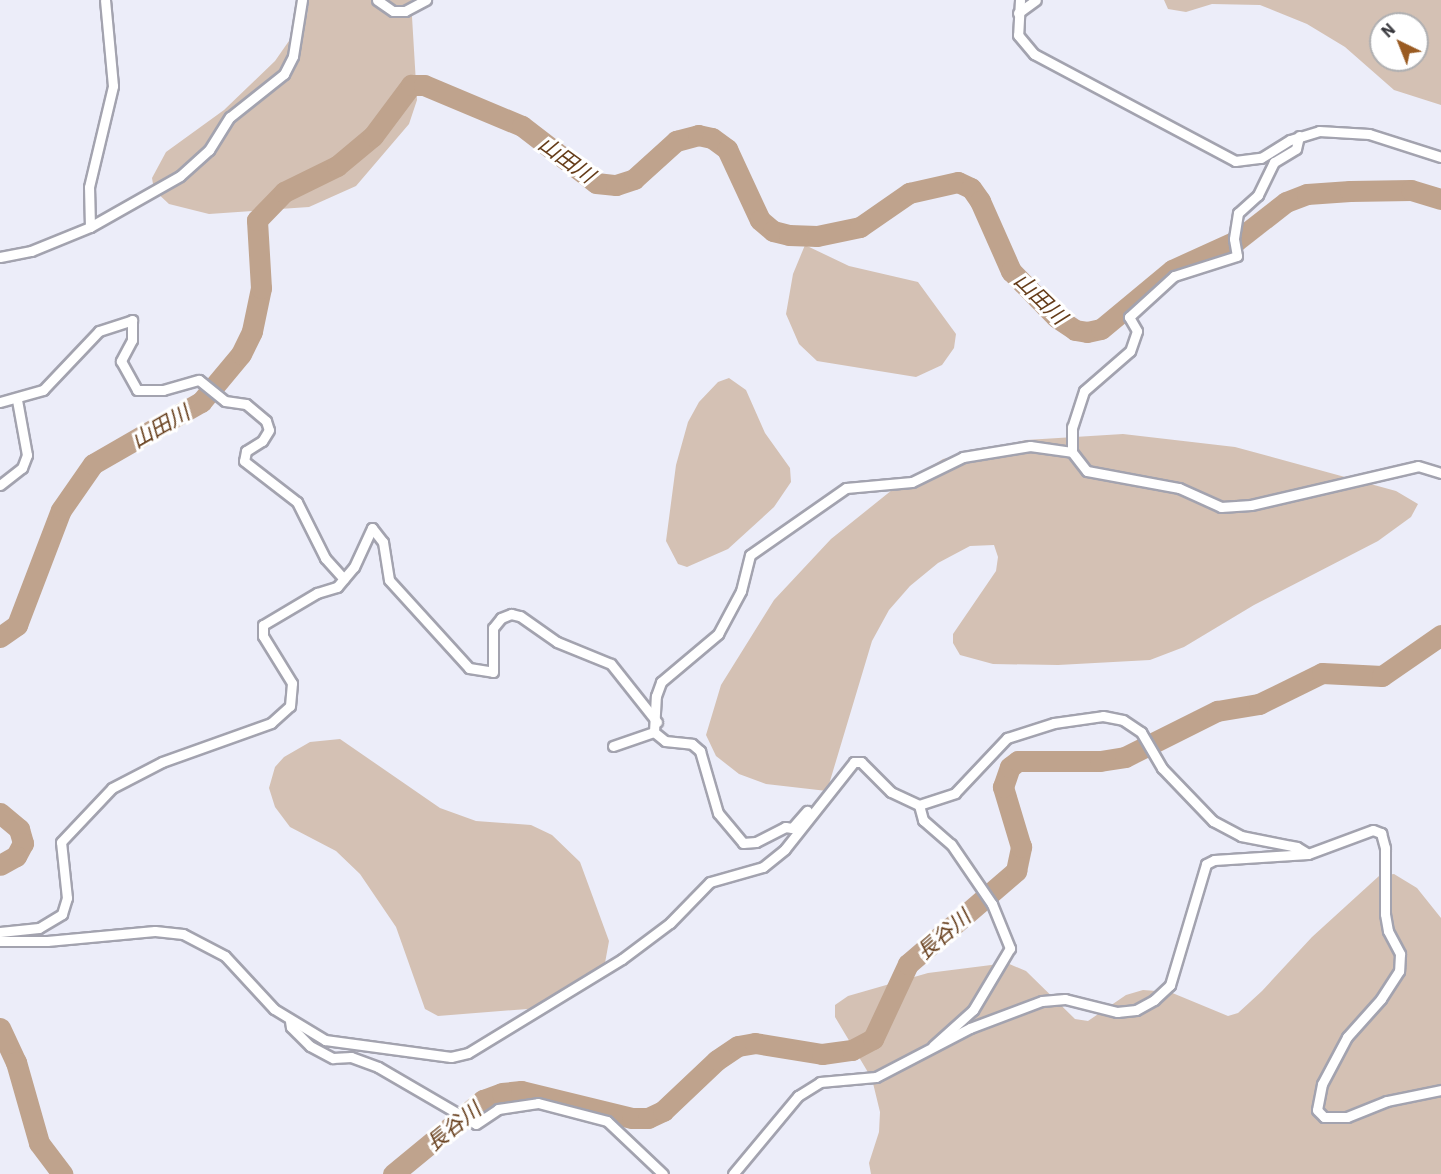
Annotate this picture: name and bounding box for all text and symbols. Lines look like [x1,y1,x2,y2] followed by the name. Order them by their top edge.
[1369,12,1429,72] north arrow
[1377,19,1399,42] text: N
[534,130,600,188] water label: 山田川
[1010,267,1072,329] water label: 山田川
[126,399,194,453] water label: 山田川
[911,904,975,964] water label: 長谷川
[421,1096,485,1156] water label: 長谷川

